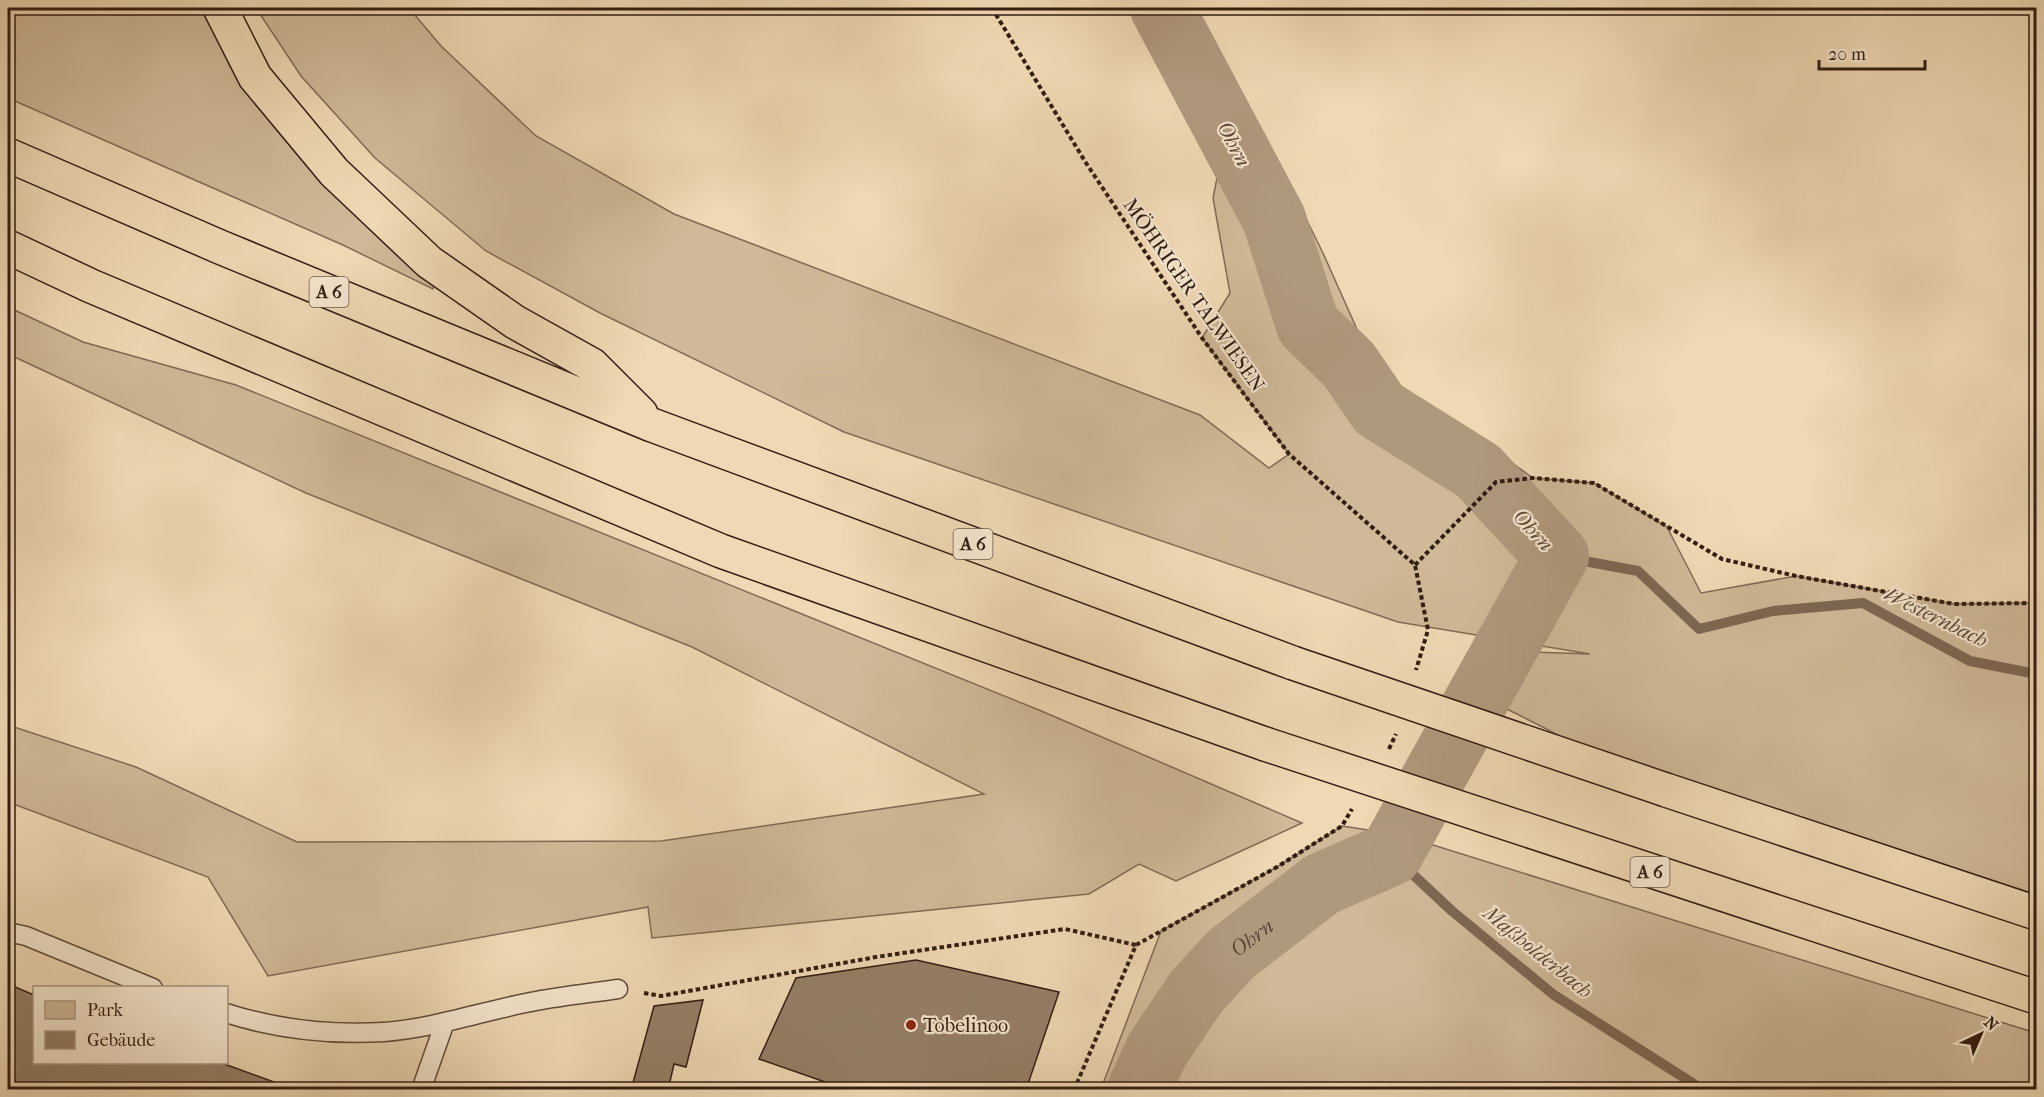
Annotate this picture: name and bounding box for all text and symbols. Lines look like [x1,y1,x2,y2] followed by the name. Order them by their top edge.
[1819,33,1926,71] scale bar
[1828,44,1866,65] text: 20 m
[1212,117,1256,171] water label: Ohrn
[1118,193,1270,396] street label: MÖHRIGER TALWIESEN
[310,277,348,307] road number: A 6
[1508,504,1558,556] water label: Ohrn
[954,529,992,559] road number: A 6
[1881,582,1992,652] water label: Westernbach
[1630,857,1670,887] road number: A 6
[1477,900,1597,1003] water label: Maßholderbach
[1226,914,1279,962] water label: Ohrn
[33,986,228,1064] legend
[87,1000,124,1021] text: Park
[1951,1004,2011,1064] north arrow
[1980,1013,2003,1035] text: N
[923,1014,1008,1037] place label: Tobelinoo
[904,1018,918,1032] marker: Tobelinoo
[87,1030,155,1051] text: Gebäude

